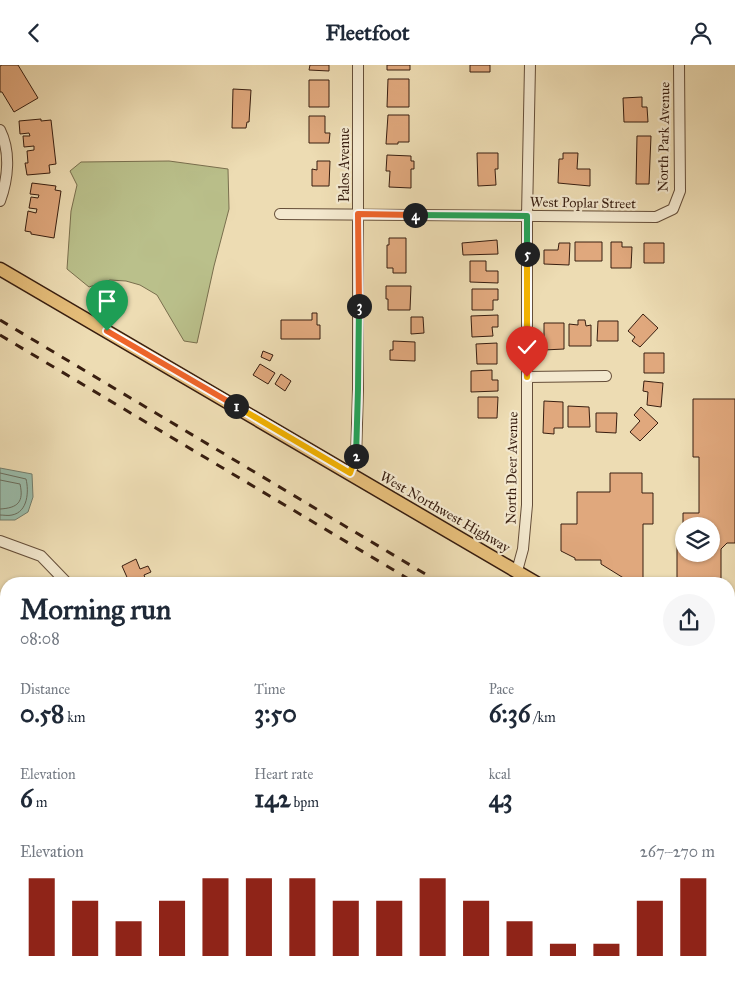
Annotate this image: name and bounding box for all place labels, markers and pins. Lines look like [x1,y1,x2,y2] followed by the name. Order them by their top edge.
[402,203,428,227] pin: 4
[514,241,540,267] pin: 5
[86,280,128,331] pin
[346,293,372,319] pin: 3
[506,326,548,377] pin
[224,393,248,419] pin: 1
[344,443,368,469] pin: 2

